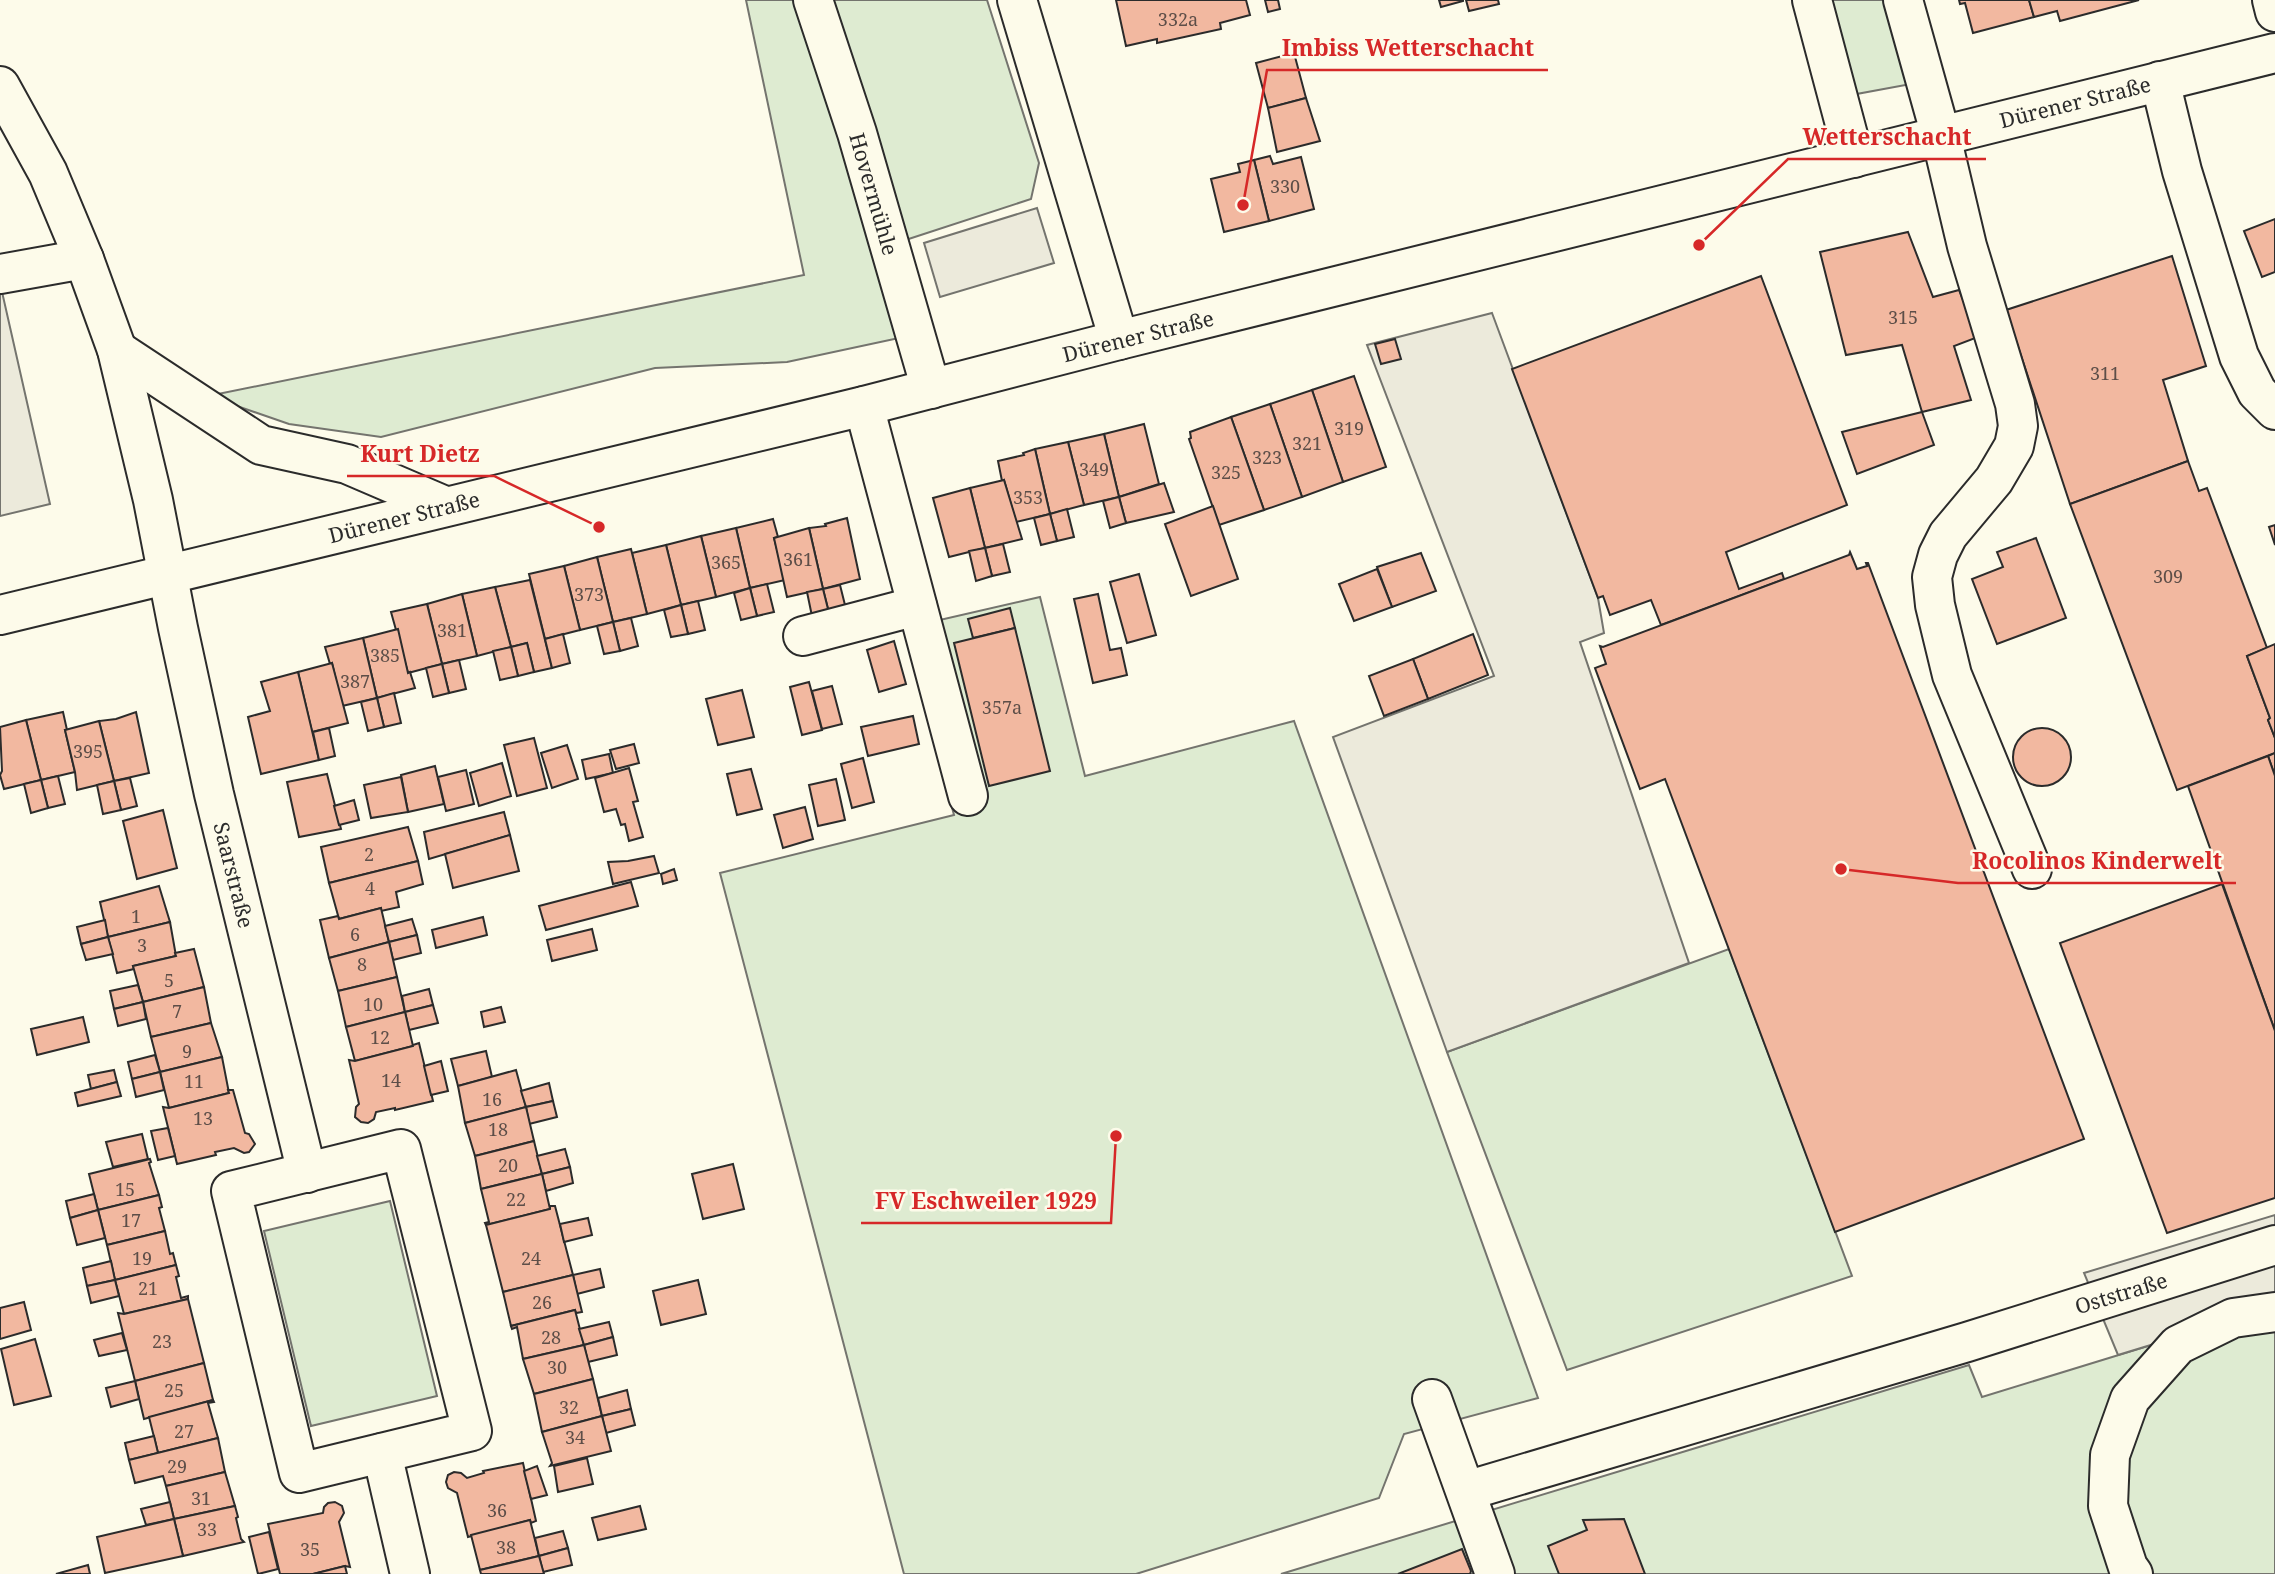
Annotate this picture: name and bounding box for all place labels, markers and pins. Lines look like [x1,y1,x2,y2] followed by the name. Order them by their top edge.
[1267,26,1548,70] callout: Imbiss Wetterschacht
[1788,115,1986,159] callout: Wetterschacht
[347,432,494,476] callout: Kurt Dietz
[1958,839,2236,883] callout: Rocolinos Kinderwelt
[861,1179,1111,1223] callout: FV Eschweiler 1929

